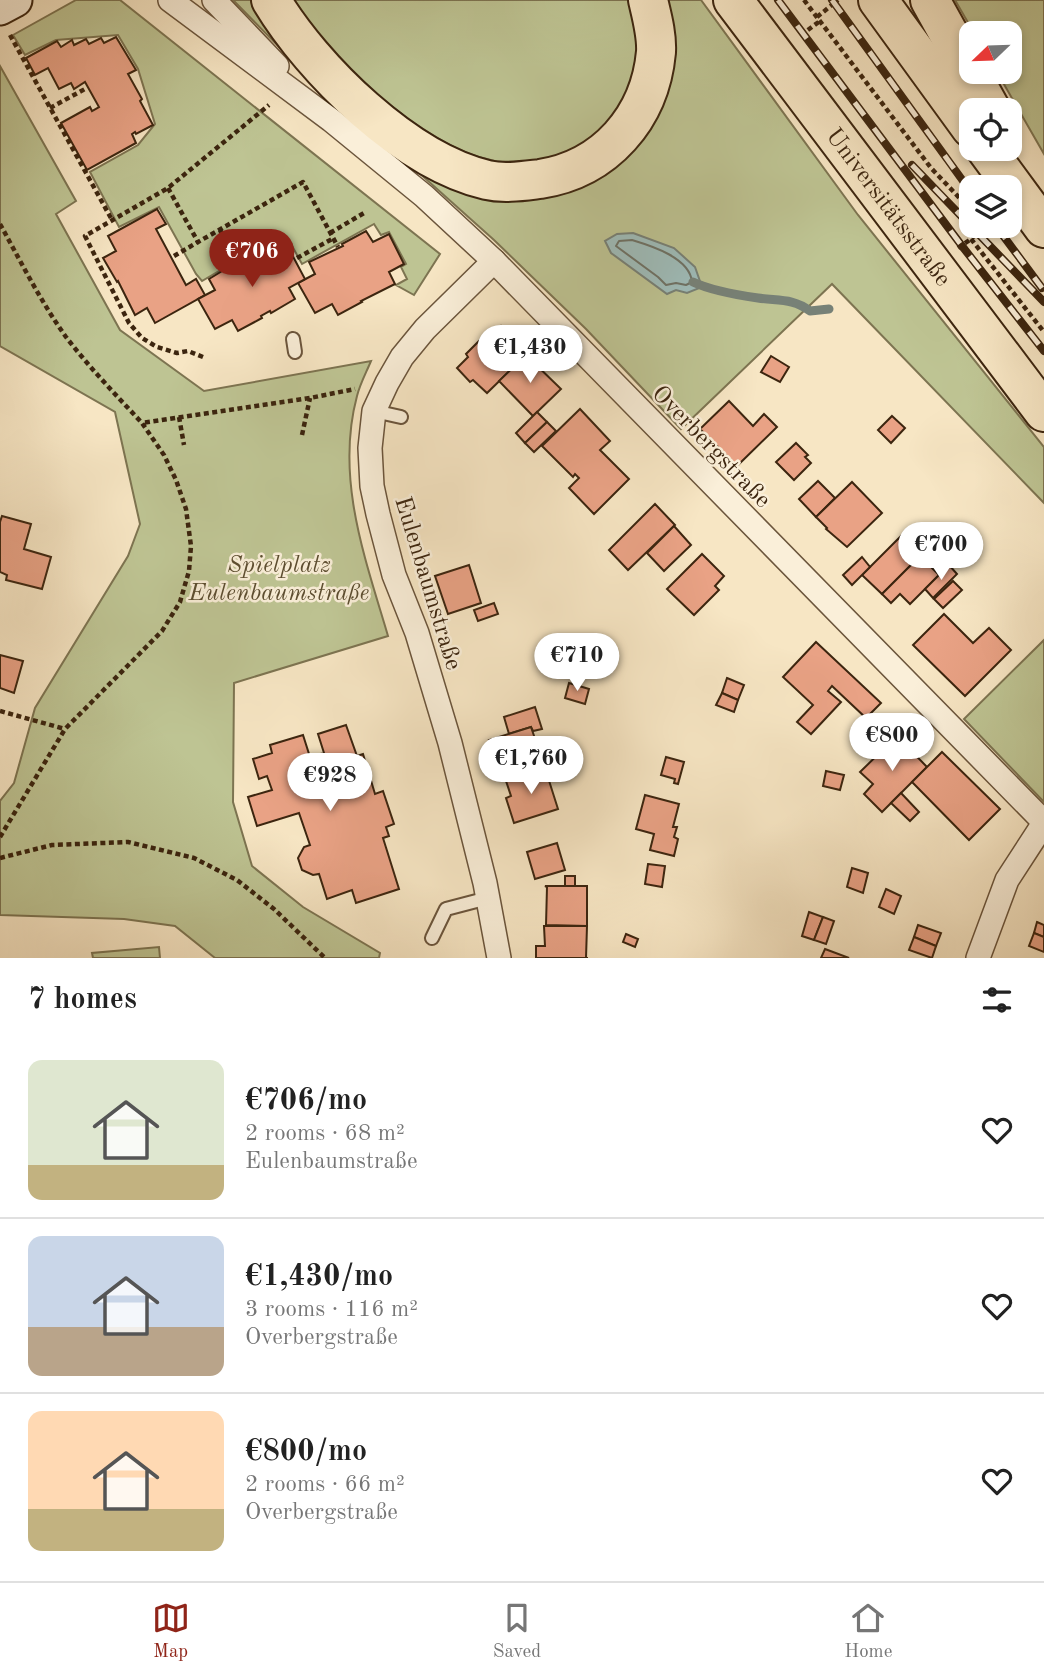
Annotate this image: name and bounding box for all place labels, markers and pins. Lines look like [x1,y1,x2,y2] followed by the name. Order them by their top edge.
[211,230,293,289] pin: €706
[473,326,587,385] pin: €1,430
[900,522,982,582] pin: €700
[536,634,618,693] pin: €710
[851,714,933,773] pin: €800
[474,736,588,796] pin: €1,760
[289,754,371,813] pin: €928

